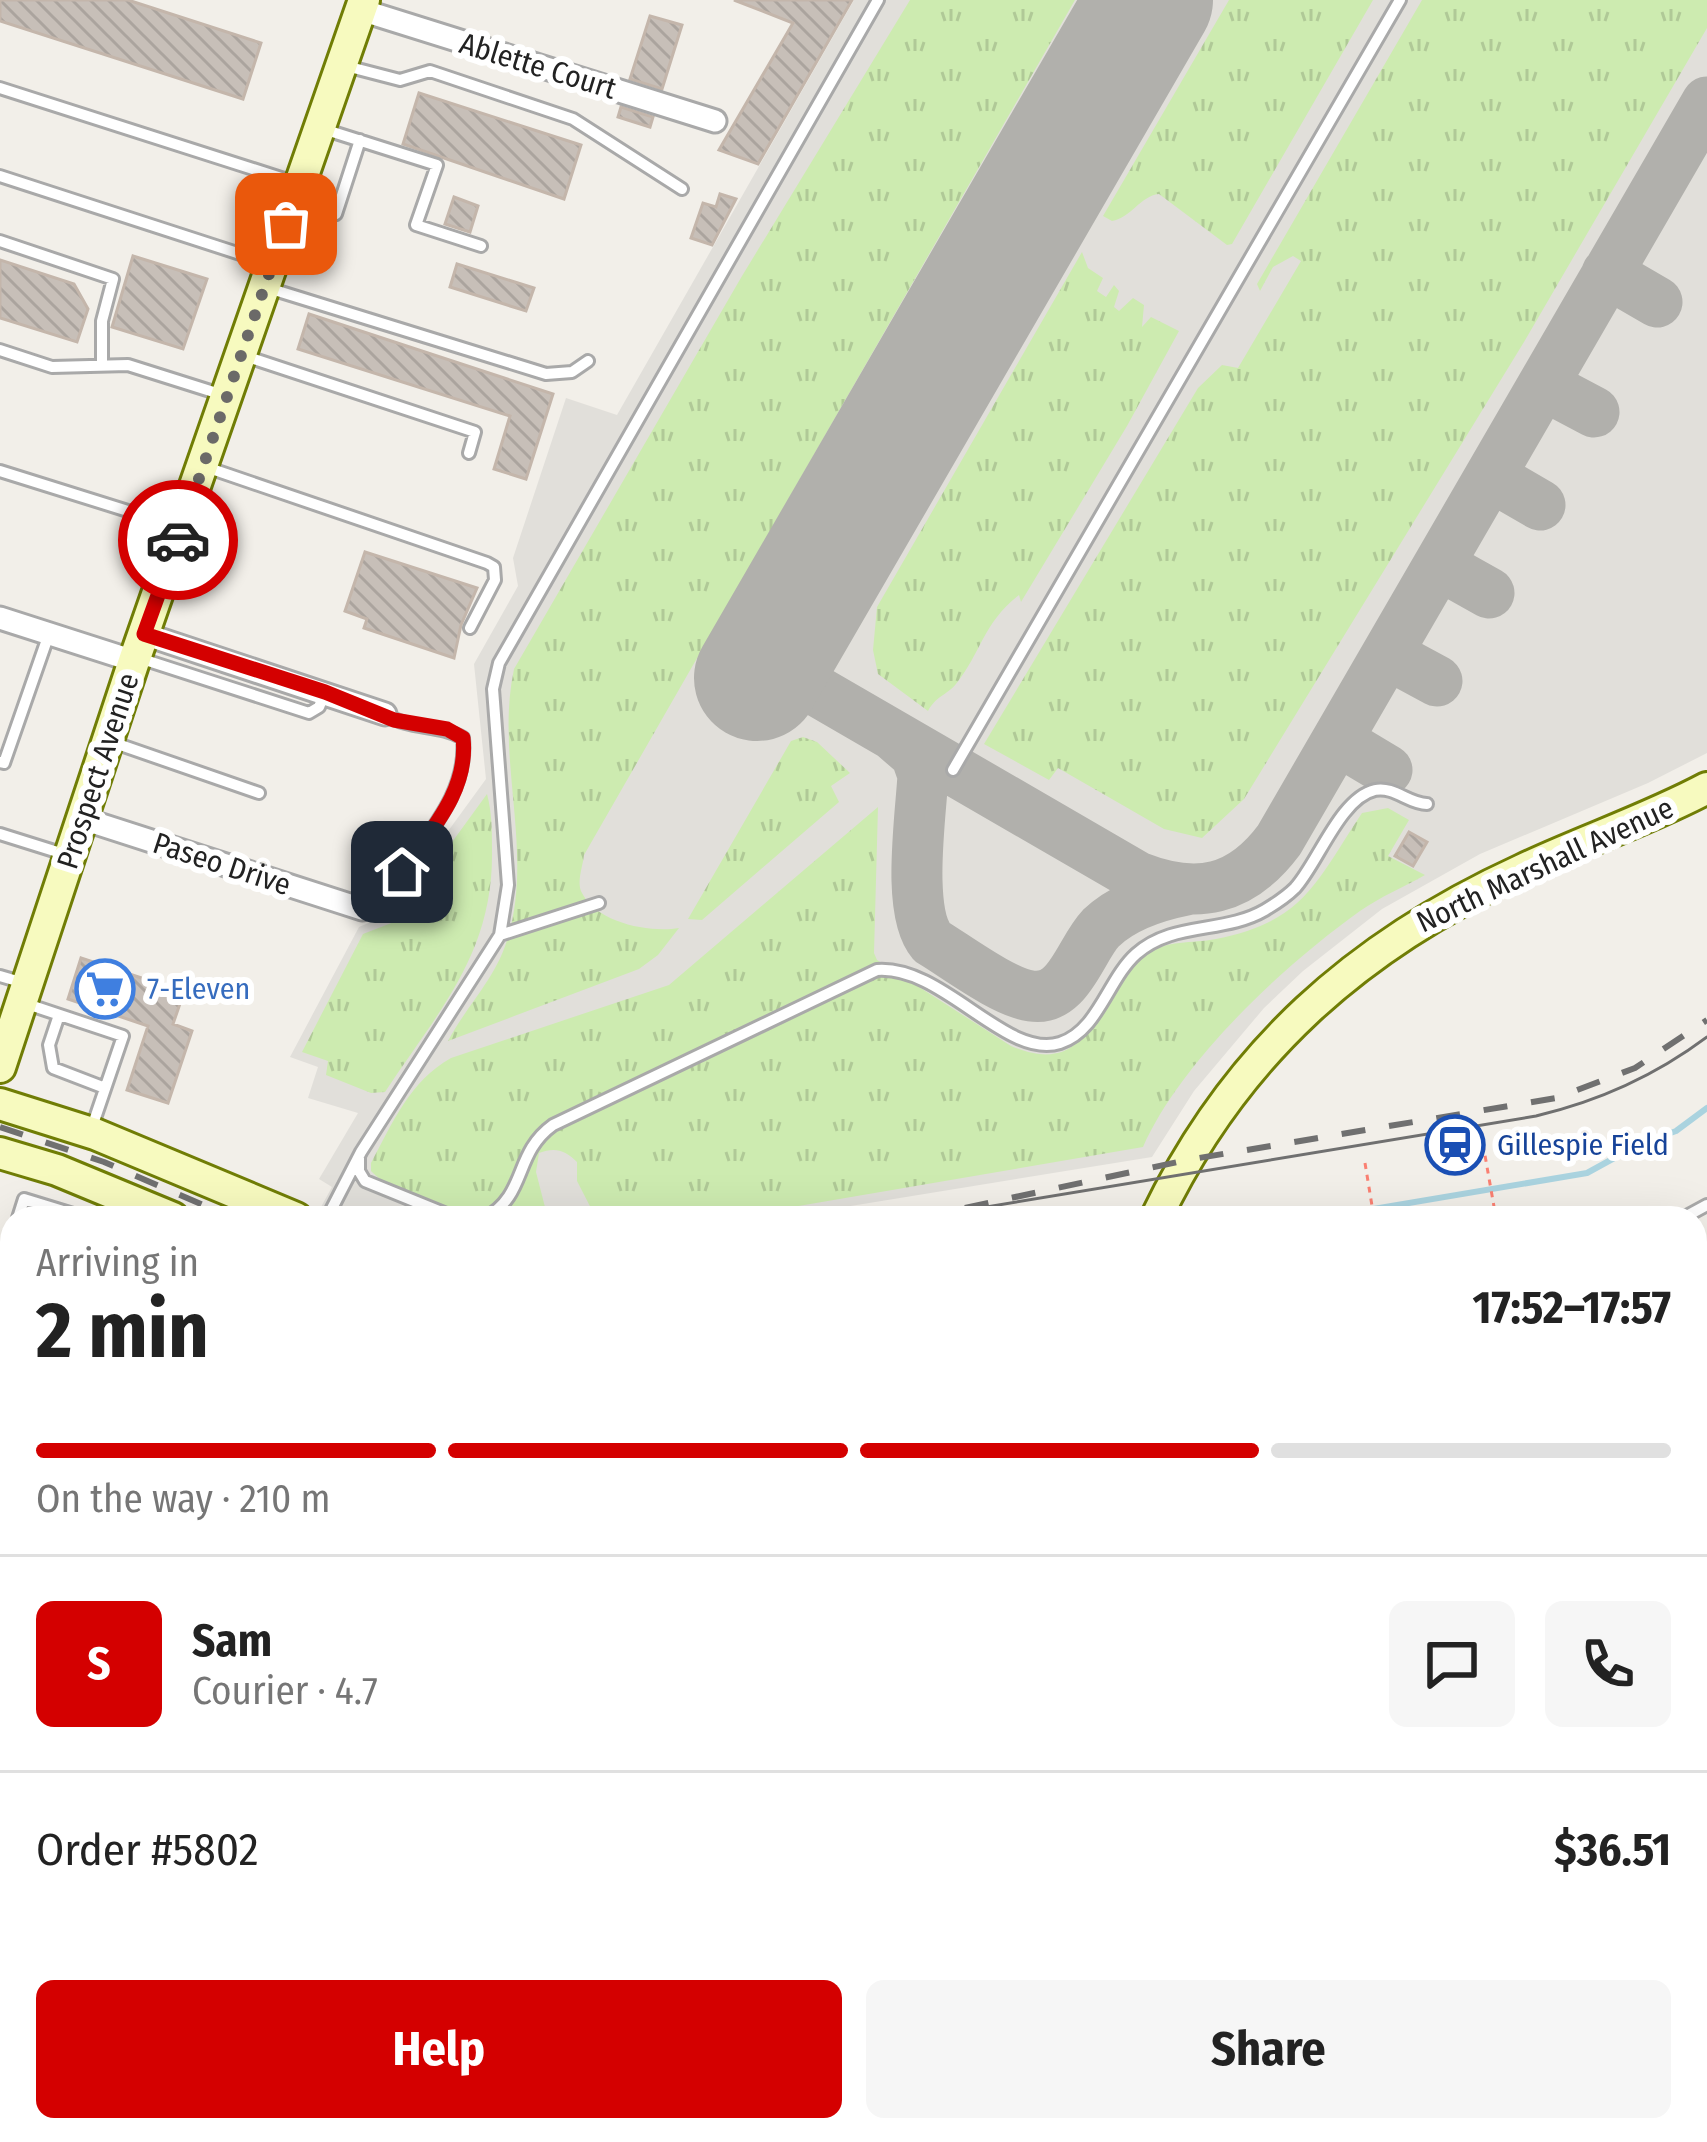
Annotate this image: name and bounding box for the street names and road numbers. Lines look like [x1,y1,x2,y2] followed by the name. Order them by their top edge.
[455,25,621,107] street label: Ablette Court
[49,668,147,874] street label: Prospect Avenue
[1411,790,1679,940] street label: North Marshall Avenue
[149,825,295,903] street label: Paseo Drive

